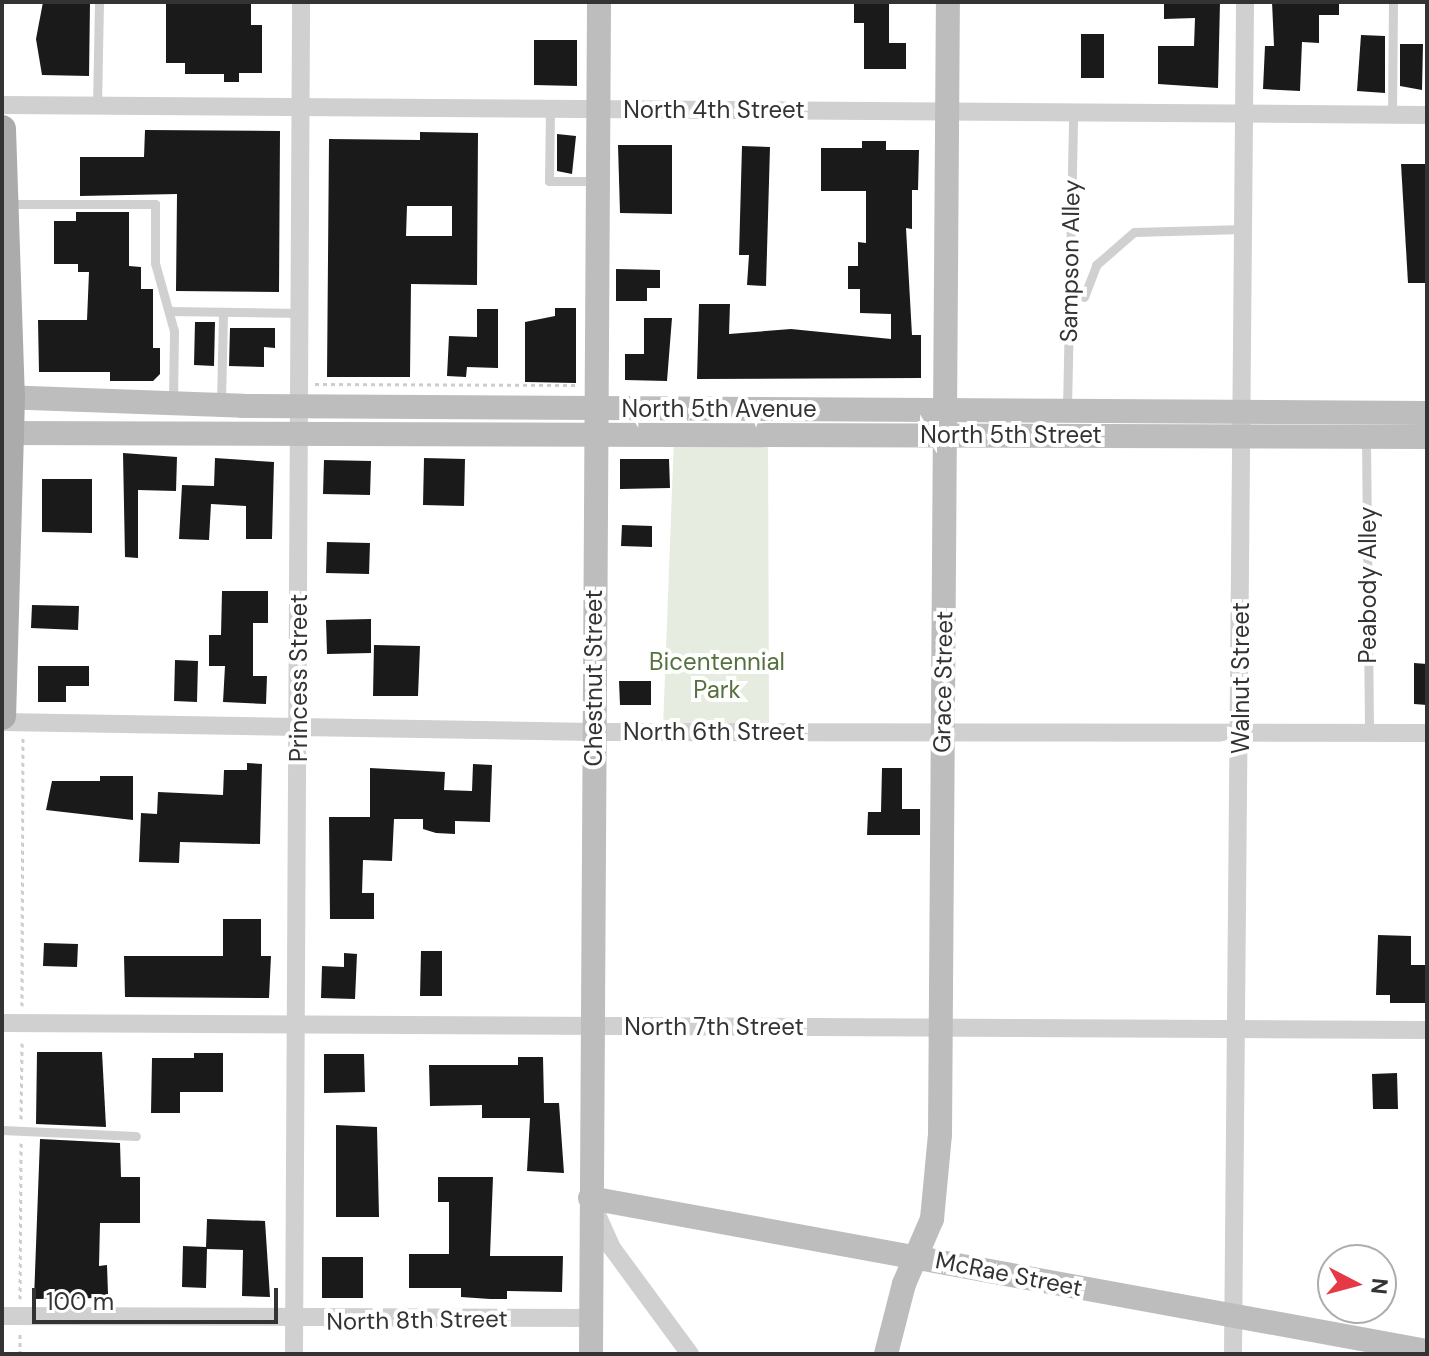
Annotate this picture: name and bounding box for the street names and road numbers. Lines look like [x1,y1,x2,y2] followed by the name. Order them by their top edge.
[623,96,805,124] street label: North 4th Street
[1054,179,1086,343] street label: Sampson Alley
[621,395,817,423] street label: North 5th Avenue
[920,421,1102,449] street label: North 5th Street
[1354,506,1382,664] street label: Peabody Alley
[580,590,608,766] street label: Chestnut Street
[285,594,313,762] street label: Princess Street
[1227,602,1255,754] street label: Walnut Street
[927,611,959,753] street label: Grace Street
[623,718,805,746] street label: North 6th Street
[624,1013,804,1041] street label: North 7th Street
[933,1246,1085,1302] street label: McRae Street
[326,1304,508,1336] street label: North 8th Street

